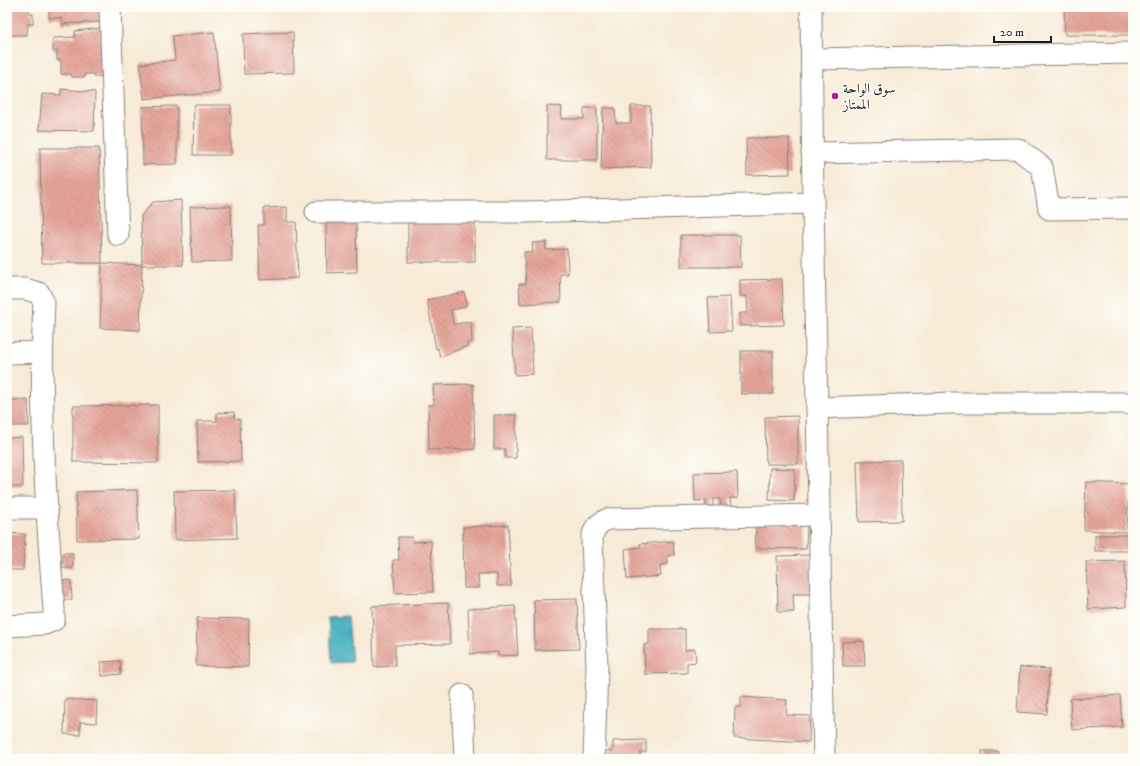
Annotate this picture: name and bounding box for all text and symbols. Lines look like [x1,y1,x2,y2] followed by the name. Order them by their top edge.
[994,18,1051,44] scale bar
[1000,25,1024,40] text: 20 m
[841,80,896,114] place label: سوق الواحة الممتاز
[830,91,840,101] marker: سوق الواحة الممتاز

